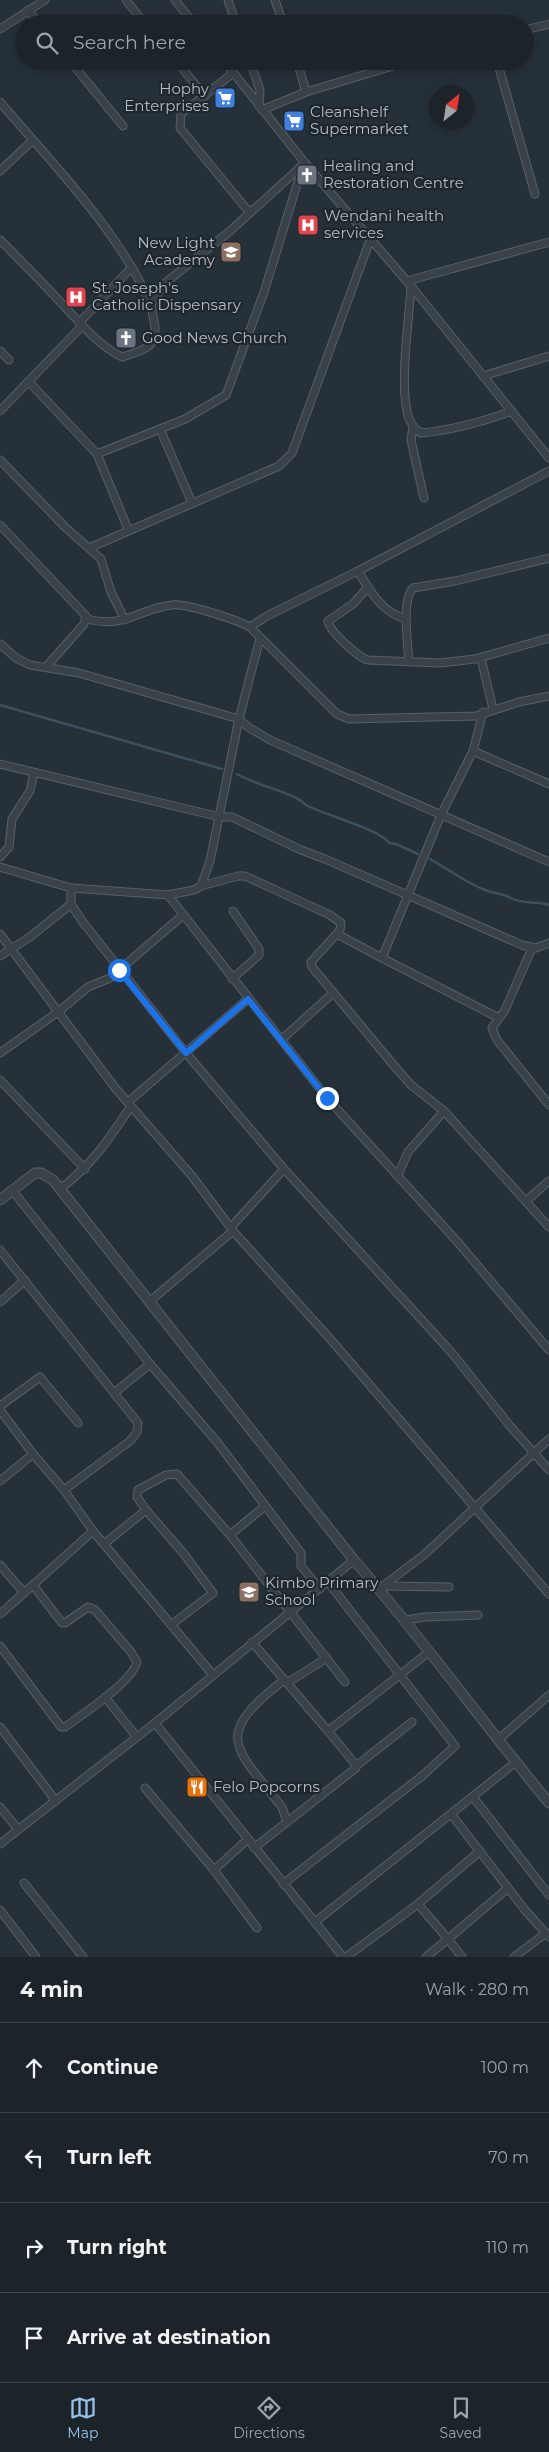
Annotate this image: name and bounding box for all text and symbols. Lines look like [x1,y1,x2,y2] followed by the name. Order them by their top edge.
[15,15,534,70] search box
[33,29,61,57] icon: search
[73,31,186,54] text: Search here
[124,79,210,115] place label: Hophy Enterprises
[429,85,474,130] north arrow
[213,86,237,110] supermarket icon: Hophy Enterprises
[310,102,409,138] place label: Cleanshelf Supermarket
[282,109,306,133] supermarket icon: Cleanshelf Supermarket
[323,156,464,192] place label: Healing and Restoration Centre
[295,163,319,187] church icon: Healing and Restoration Centre
[324,206,444,242] place label: Wendani health services
[296,213,320,237] hospital icon: Wendani health services
[137,233,216,269] place label: New Light Academy
[219,240,243,264] school or university icon: New Light Academy
[92,278,242,314] place label: St. Joseph's Catholic Dispensary
[64,285,88,309] hospital icon: St. Joseph's Catholic Dispensary
[114,326,138,350] church icon: Good News Church
[142,328,287,347] place label: Good News Church
[108,959,131,982] route start
[316,1087,339,1110] route end
[265,1573,379,1609] place label: Kimbo Primary School
[237,1580,261,1604] school or university icon: Kimbo Primary School
[185,1775,209,1799] restaurant icon: Felo Popcorns
[213,1777,320,1796] place label: Felo Popcorns
[20,1977,83,2002] text: 4 min
[425,1980,529,1999] text: Walk · 280 m
[20,2054,48,2082] icon: ahead
[67,2056,158,2079] text: Continue
[481,2058,529,2077] text: 100 m
[20,2144,48,2172] icon: left
[67,2146,152,2169] text: Turn left
[488,2148,529,2167] text: 70 m
[20,2234,48,2262] icon: right
[67,2236,167,2259] text: Turn right
[486,2238,529,2257] text: 110 m
[20,2324,48,2352] icon: arrive
[67,2326,271,2349] text: Arrive at destination
[67,2394,98,2442] tab: Map
[233,2394,305,2442] tab: Directions
[440,2394,482,2442] tab: Saved

